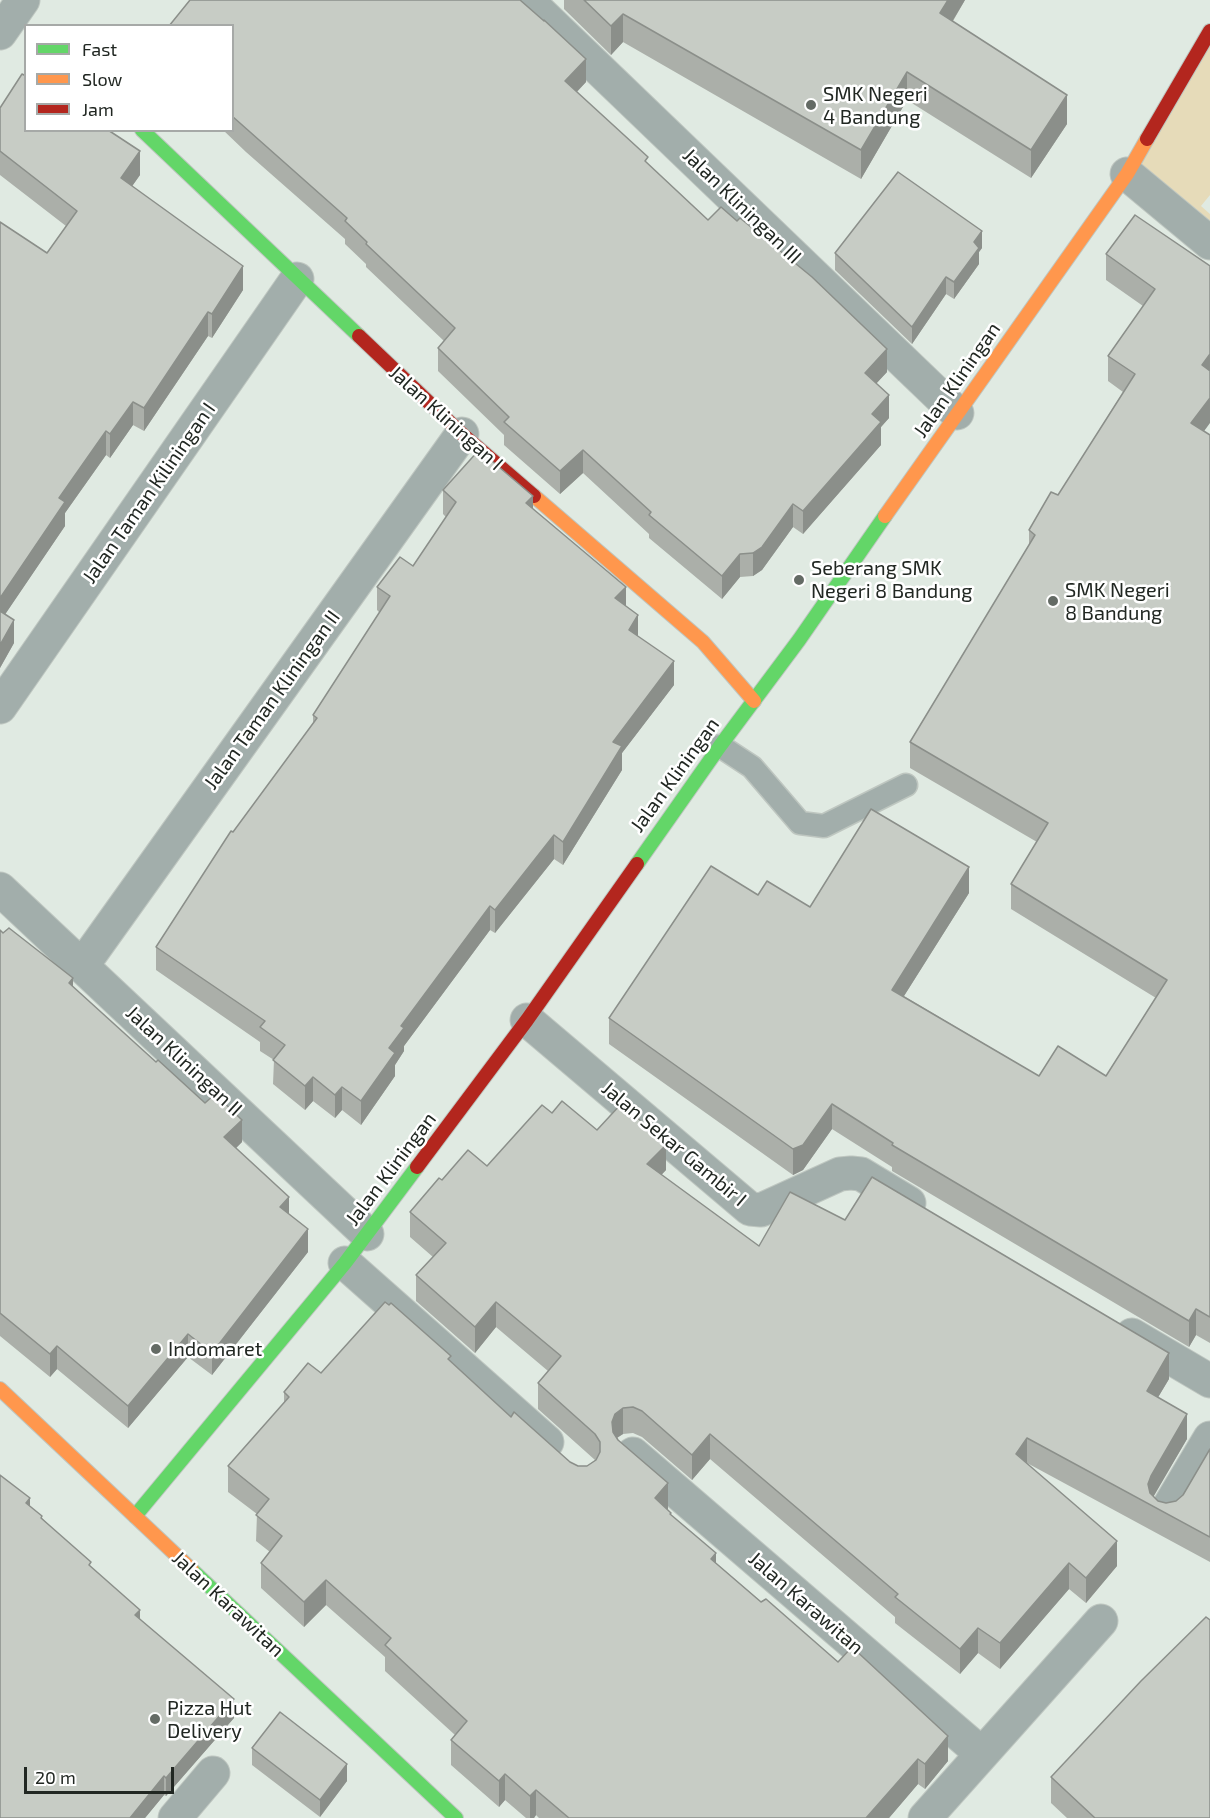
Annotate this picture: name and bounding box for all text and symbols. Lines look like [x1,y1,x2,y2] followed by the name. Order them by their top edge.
[24,24,234,132] legend
[82,38,117,60] text: Fast
[82,68,122,90] text: Slow
[823,82,928,129] place label: SMK Negeri 4 Bandung
[82,98,114,120] text: Jam
[804,98,818,112] marker: SMK Negeri 4 Bandung
[678,143,806,269] street label: Jalan Kliningan III
[908,318,1006,442] street label: Jalan Kliningan
[384,361,508,475] street label: Jalan Kliningan I
[77,398,221,588] street label: Jalan Taman Kiliningan I
[811,556,972,603] place label: Seberang SMK Negeri 8 Bandung
[792,573,806,587] marker: Seberang SMK Negeri 8 Bandung
[1065,578,1170,625] place label: SMK Negeri 8 Bandung
[1046,594,1060,608] marker: SMK Negeri 8 Bandung
[199,606,345,794] street label: Jalan Taman Kliningan II
[626,713,724,837] street label: Jalan Kliningan
[121,1001,247,1121] street label: Jalan Kliningan II
[597,1076,751,1212] street label: Jalan Sekar Gambir I
[341,1108,441,1230] street label: Jalan Kliningan
[168,1337,262,1361] place label: Indomaret
[149,1342,163,1356] marker: Indomaret
[167,1546,289,1662] street label: Jalan Karawitan
[744,1547,868,1659] street label: Jalan Karawitan
[167,1696,252,1743] place label: Pizza Hut Delivery
[148,1712,162,1726] marker: Pizza Hut Delivery
[27,1755,177,1793] scale bar
[35,1766,76,1788] text: 20 m

